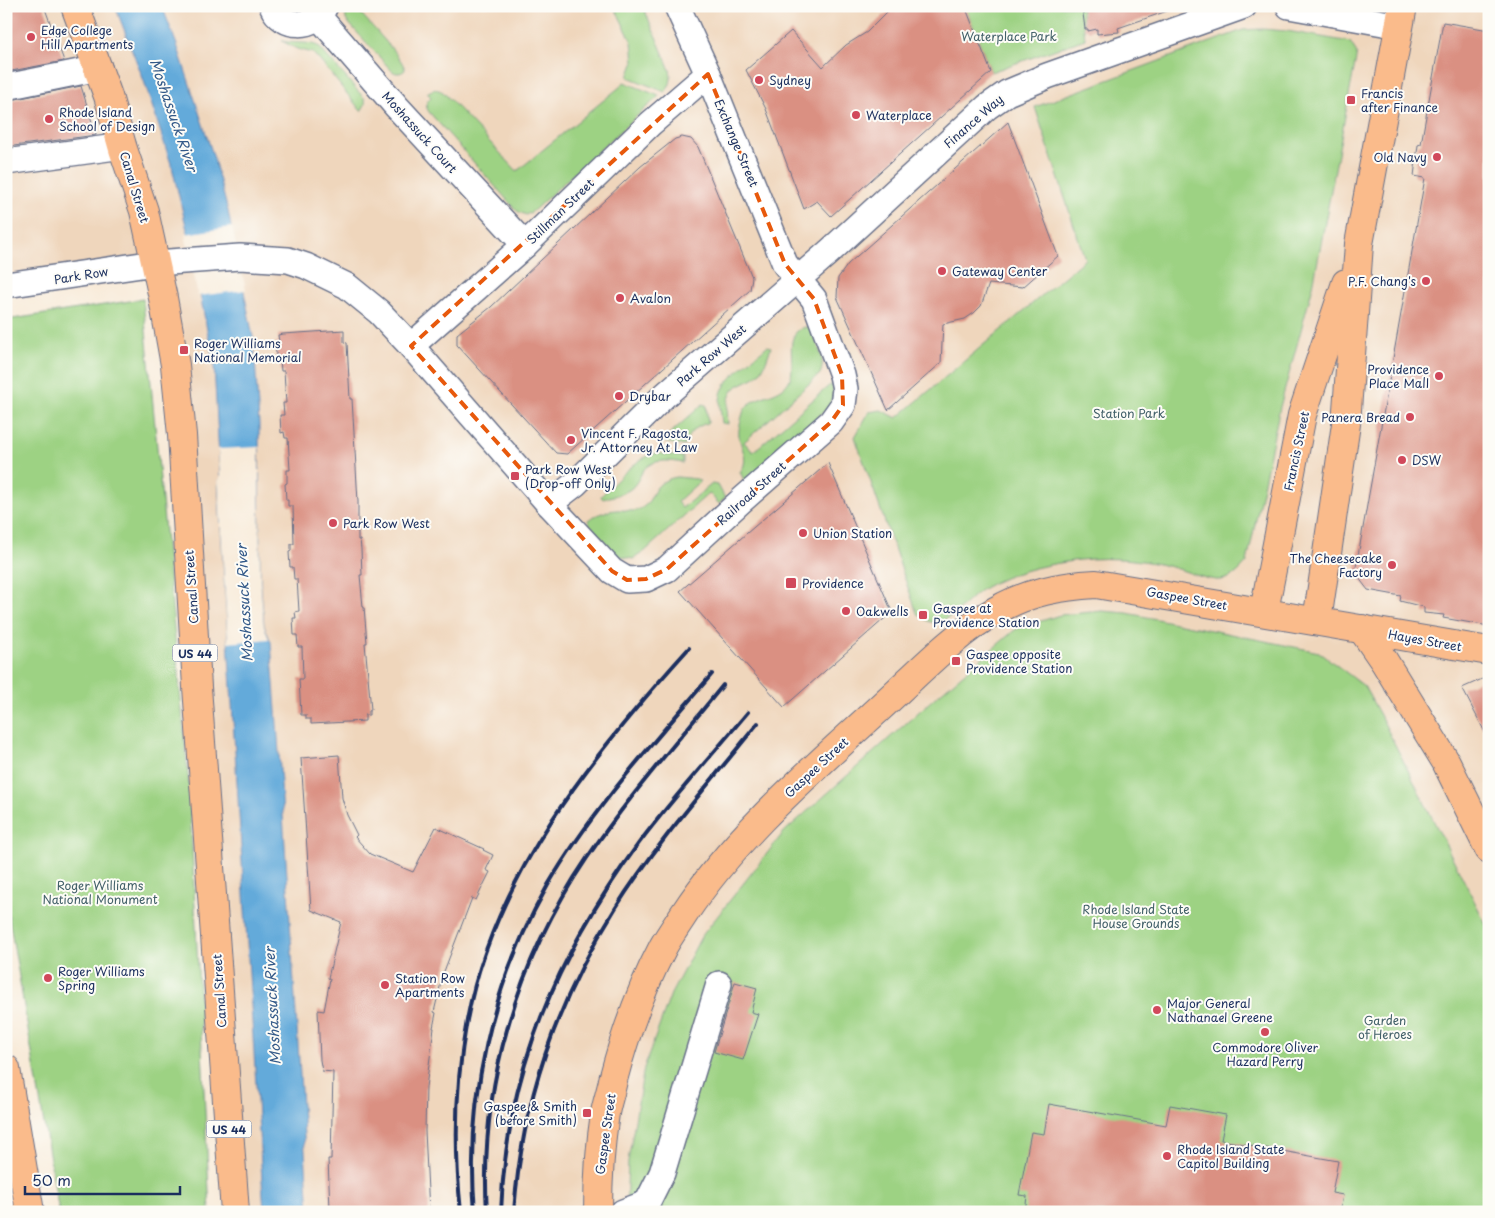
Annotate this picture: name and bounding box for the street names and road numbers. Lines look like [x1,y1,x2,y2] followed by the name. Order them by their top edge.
[378,87,462,177] street label: Moshassuck Court
[939,90,1007,152] street label: Finance Way
[710,96,764,190] street label: Exchange Street
[116,149,154,225] street label: Canal Street
[522,174,598,248] street label: Stillman Street
[53,262,110,288] street label: Park Row
[672,320,750,390] street label: Park Row West
[1279,409,1313,493] street label: Francis Street
[712,457,790,529] street label: Railroad Street
[179,549,203,624] street label: Canal Street
[1145,582,1229,614] street label: Gaspee Street
[1387,625,1463,655] street label: Hayes Street
[172,644,218,661] road number: US 44
[780,732,852,801] street label: Gaspee Street
[207,953,231,1028] street label: Canal Street
[590,1092,620,1176] street label: Gaspee Street
[206,1120,252,1138] road number: US 44

